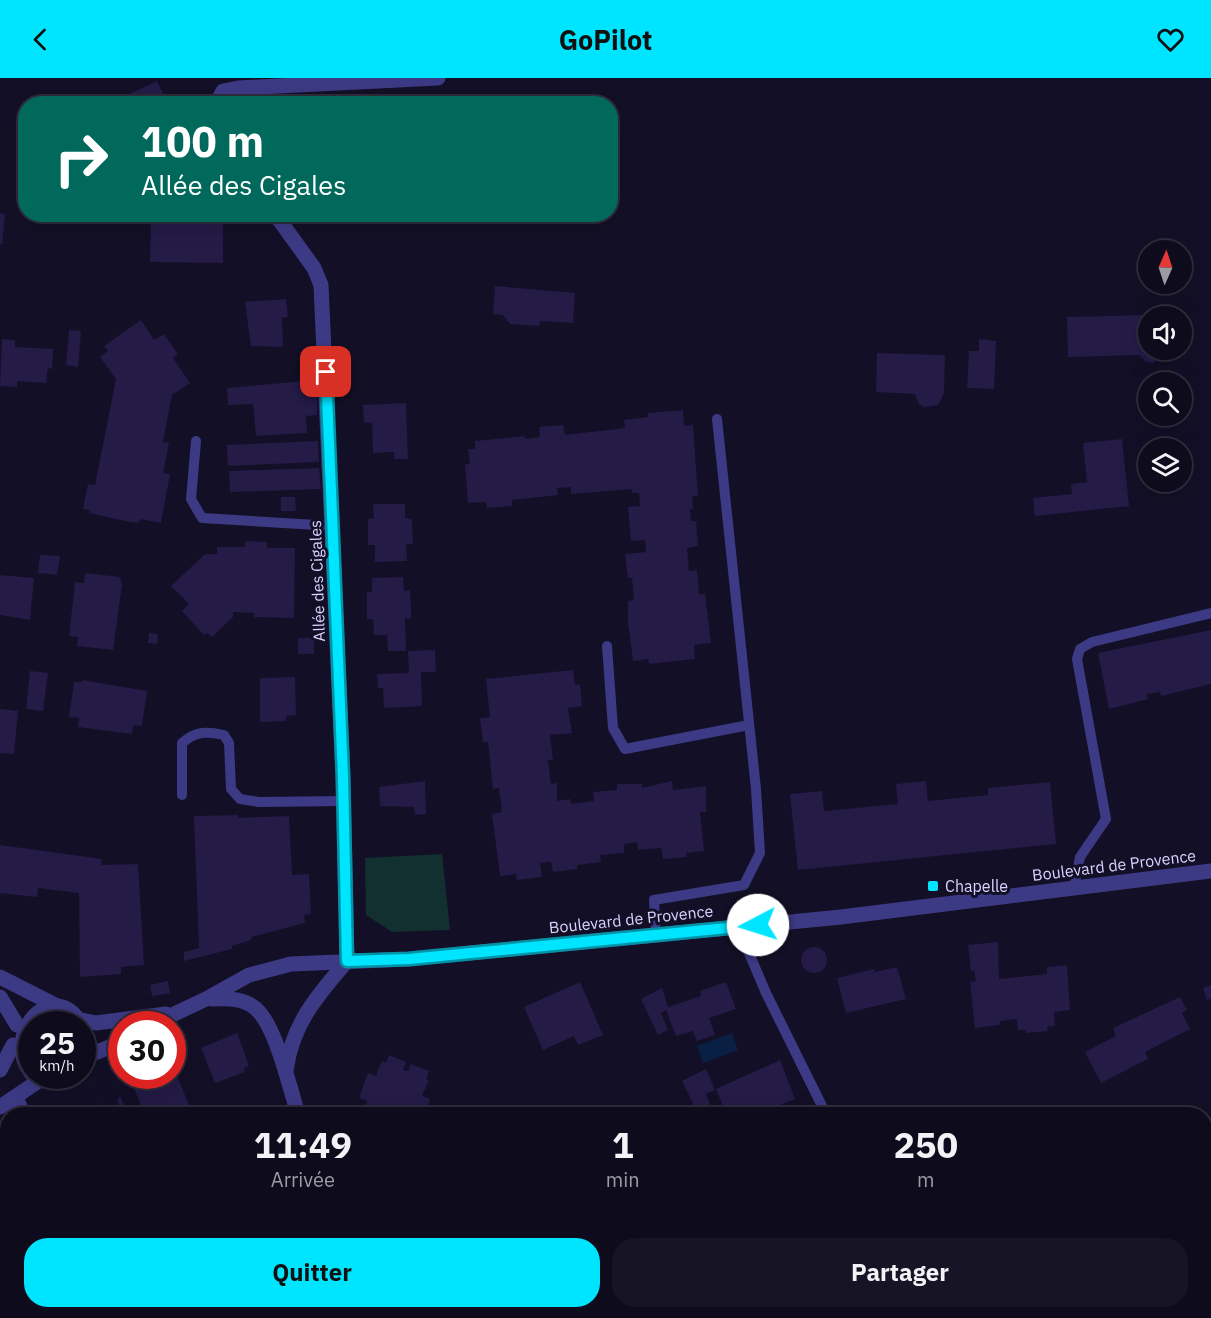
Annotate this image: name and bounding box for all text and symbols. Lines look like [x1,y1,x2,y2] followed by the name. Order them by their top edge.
[559,22,652,57] text: GoPilot
[24,23,57,56] icon: back
[1154,23,1187,56] icon: heart
[141,114,264,169] text: 100 m
[42,120,120,198] icon: right
[141,167,346,202] text: Allée des Cigales
[1138,240,1192,294] north arrow
[1138,240,1192,492] map controls
[1138,306,1192,360] button: sound
[300,346,351,397] pin
[309,355,342,388] icon: arrive
[1138,372,1192,426] button: search
[1138,438,1192,492] button: layers
[305,520,329,642] street label: Allée des Cigales
[1031,845,1197,885] street label: Boulevard de Provence
[945,876,1008,896] place label: Chapelle
[926,879,940,893] marker: Chapelle
[726,893,790,957] position arrow
[548,900,714,938] street label: Boulevard de Provence
[108,1011,186,1089] speed limit sign: 30
[39,1023,75,1062] text: 25
[39,1056,75,1075] text: km/h
[254,1121,352,1168] text: 11:49
[612,1121,634,1168] text: 1
[893,1121,958,1168] text: 250
[271,1166,335,1193] text: Arrivée
[606,1166,640,1193] text: min
[917,1166,935,1193] text: m
[24,1238,600,1307] button: Quitter
[612,1238,1188,1307] button: Partager

